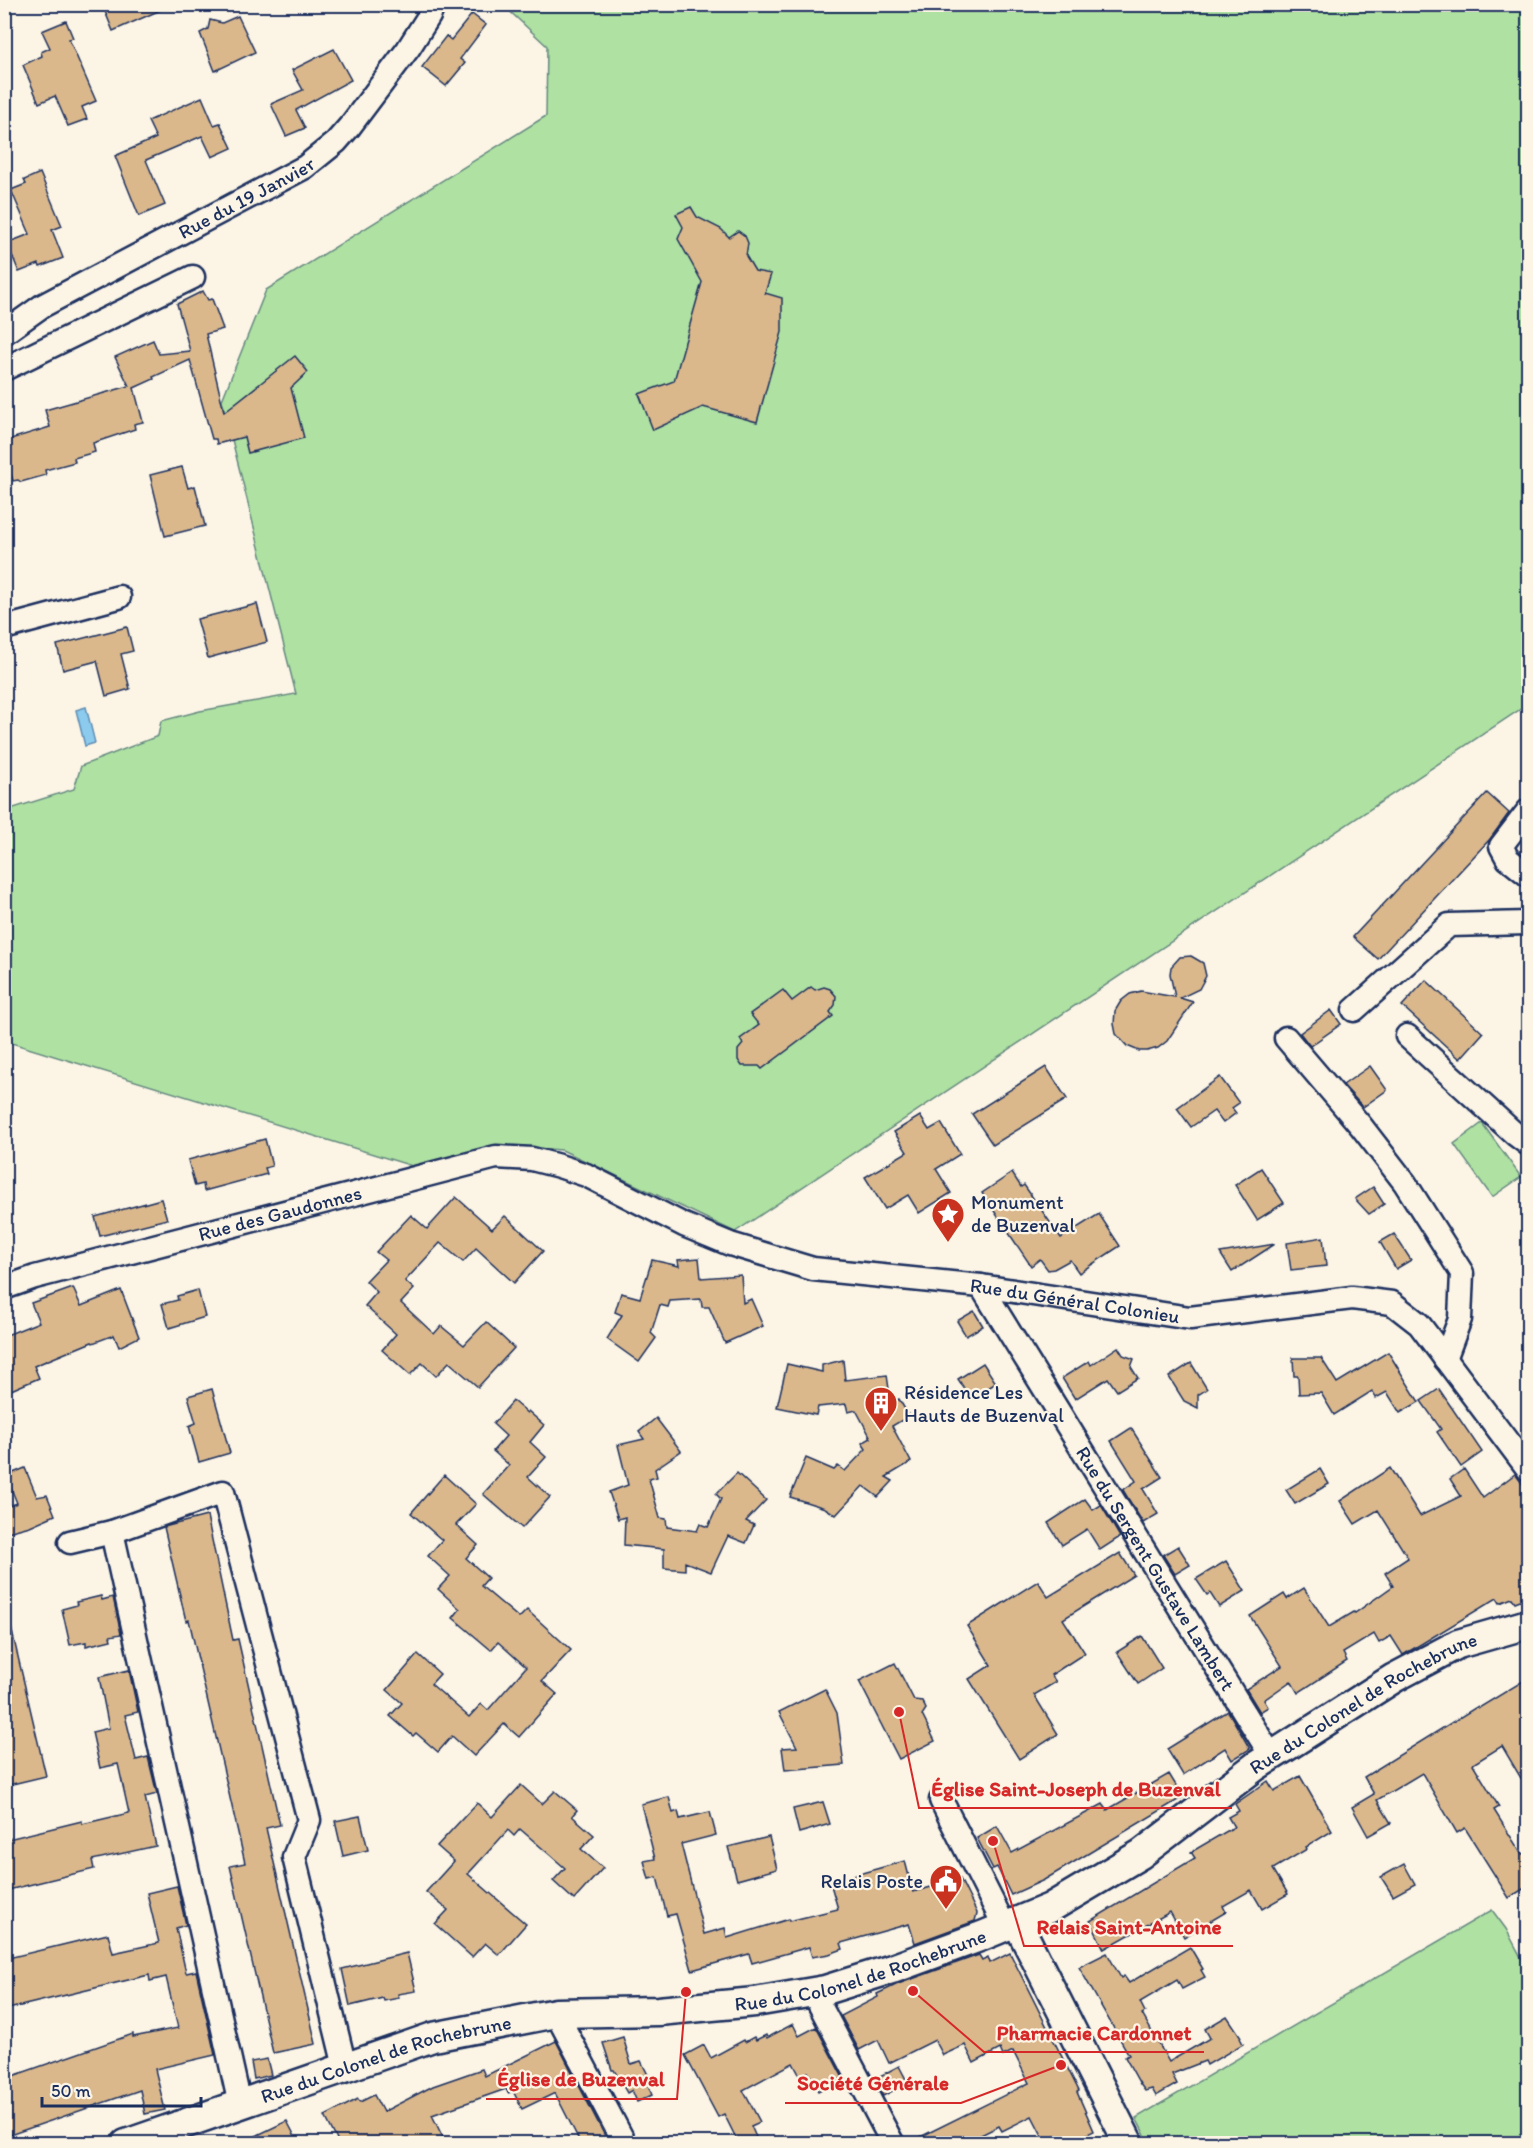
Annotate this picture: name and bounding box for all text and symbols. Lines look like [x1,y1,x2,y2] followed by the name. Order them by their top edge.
[174,152,320,244] street label: Rue du 19 Janvier
[196,1180,364,1246] street label: Rue des Gaudonnes
[971,1190,1075,1237] place label: Monument de Buzenval
[930,1196,966,1243] place icon: Monument de Buzenval
[969,1273,1181,1328] street label: Rue du Général Colonieu
[904,1380,1064,1427] place label: Résidence Les Hauts de Buzenval
[863,1385,899,1432] building icon: Résidence Les Hauts de Buzenval
[1071,1442,1240,1695] street label: Rue du Sergent Gustave Lambert
[1245,1627,1480,1779] street label: Rue du Colonel de Rochebrune
[919,1769,1232,1808] callout: Église Saint-Joseph de Buzenval
[931,1776,1222,1802] text: Église Saint-Joseph de Buzenval
[928,1863,964,1910] public building icon: Relais Poste
[820,1869,923,1893] place label: Relais Poste
[1024,1907,1233,1946] callout: Relais Saint-Antoine
[1036,1914,1222,1939] text: Relais Saint-Antoine
[734,1924,989,2016] street label: Rue du Colonel de Rochebrune
[258,2010,513,2108] street label: Rue du Colonel de Rochebrune
[984,2013,1204,2052] callout: Pharmacie Cardonnet
[997,2020,1192,2045] text: Pharmacie Cardonnet
[486,2060,677,2099] callout: Église de Buzenval
[785,2064,961,2103] callout: Société Générale
[497,2066,666,2092] text: Église de Buzenval
[42,2070,201,2108] scale bar
[797,2070,949,2095] text: Société Générale
[51,2080,91,2102] text: 50 m

